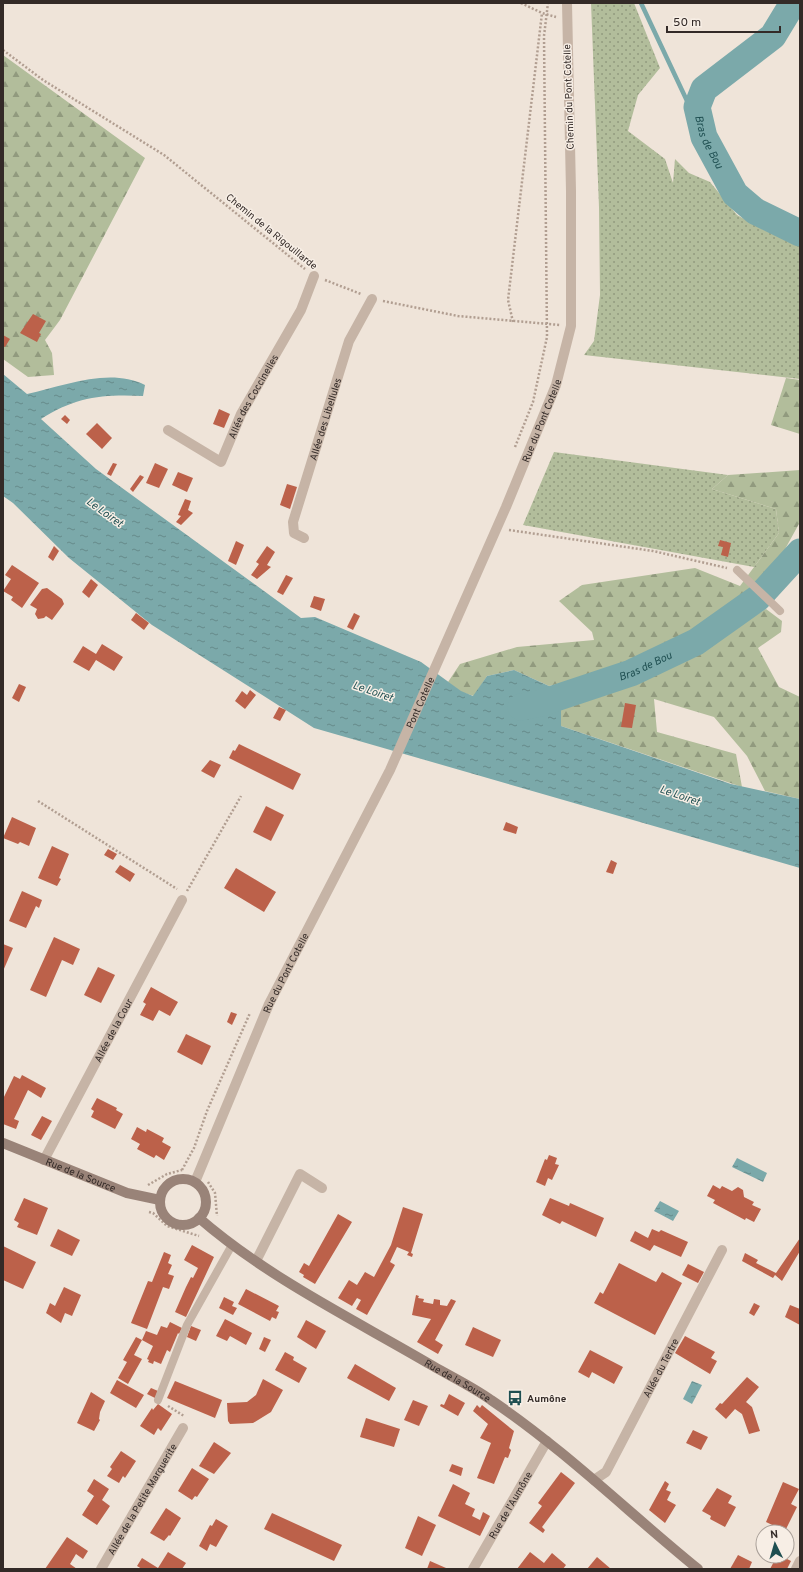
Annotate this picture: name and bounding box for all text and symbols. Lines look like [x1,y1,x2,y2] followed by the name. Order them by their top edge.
[667,8,780,34] scale bar
[673,15,701,31] text: 50 m
[561,44,578,150] street label: Chemin du Pont Cotelle
[691,114,726,172] water label: Bras de Bou
[223,191,319,273] street label: Chemin de la Rigouillarde
[226,352,282,441] street label: Allée des Coccinelles
[307,376,345,462] street label: Allée des Libellules
[520,378,565,465] street label: Rue du Pont Cotelle
[83,495,126,531] water label: Le Loiret
[617,648,675,685] water label: Bras de Bou
[404,675,438,731] street label: Pont Cotelle
[351,679,396,706] water label: Le Loiret
[658,783,703,810] water label: Le Loiret
[261,931,313,1016] street label: Rue du Pont Cotelle
[92,997,137,1065] street label: Allée de la Cour
[43,1156,117,1196] street label: Rue de la Source
[641,1337,683,1400] street label: Allée du Tertre
[422,1357,493,1406] street label: Rue de la Source
[506,1389,524,1407] bus stop icon: Aumône
[527,1393,567,1406] place label: Aumône
[105,1442,181,1558] street label: Allée de la Petite Marguerite
[487,1470,536,1542] street label: Rue de l'Aumône
[755,1524,795,1564] north arrow
[770,1528,779,1542] text: N

